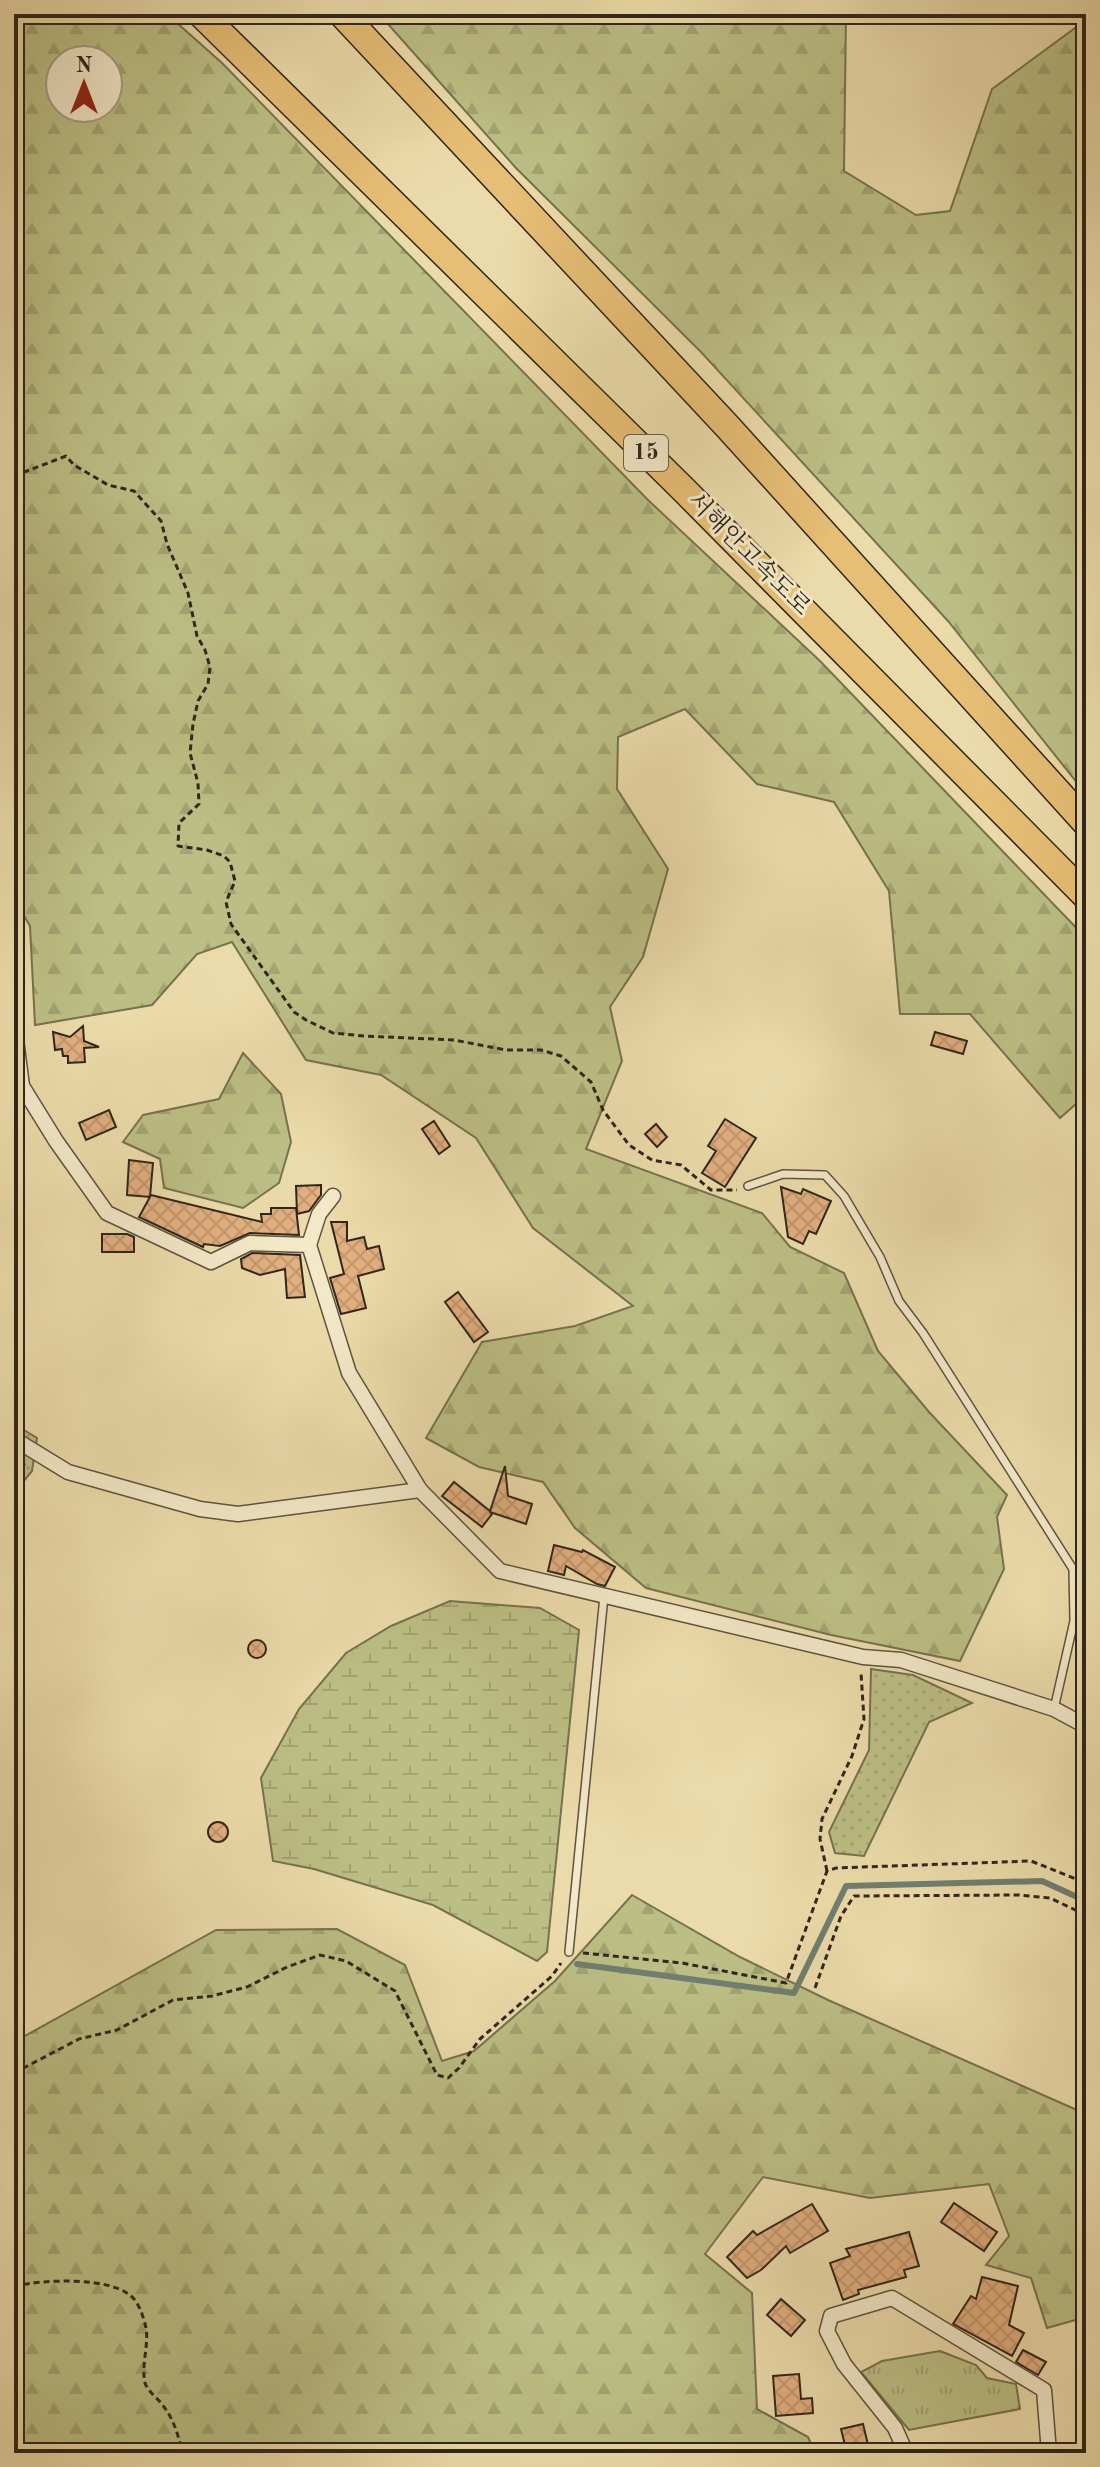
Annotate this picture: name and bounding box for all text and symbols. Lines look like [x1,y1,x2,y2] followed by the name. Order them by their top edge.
[44,44,124,124] north arrow
[76,55,93,77] text: N
[624,435,668,471] road number: 15
[682,487,816,621] street label: 서해안고속도로

